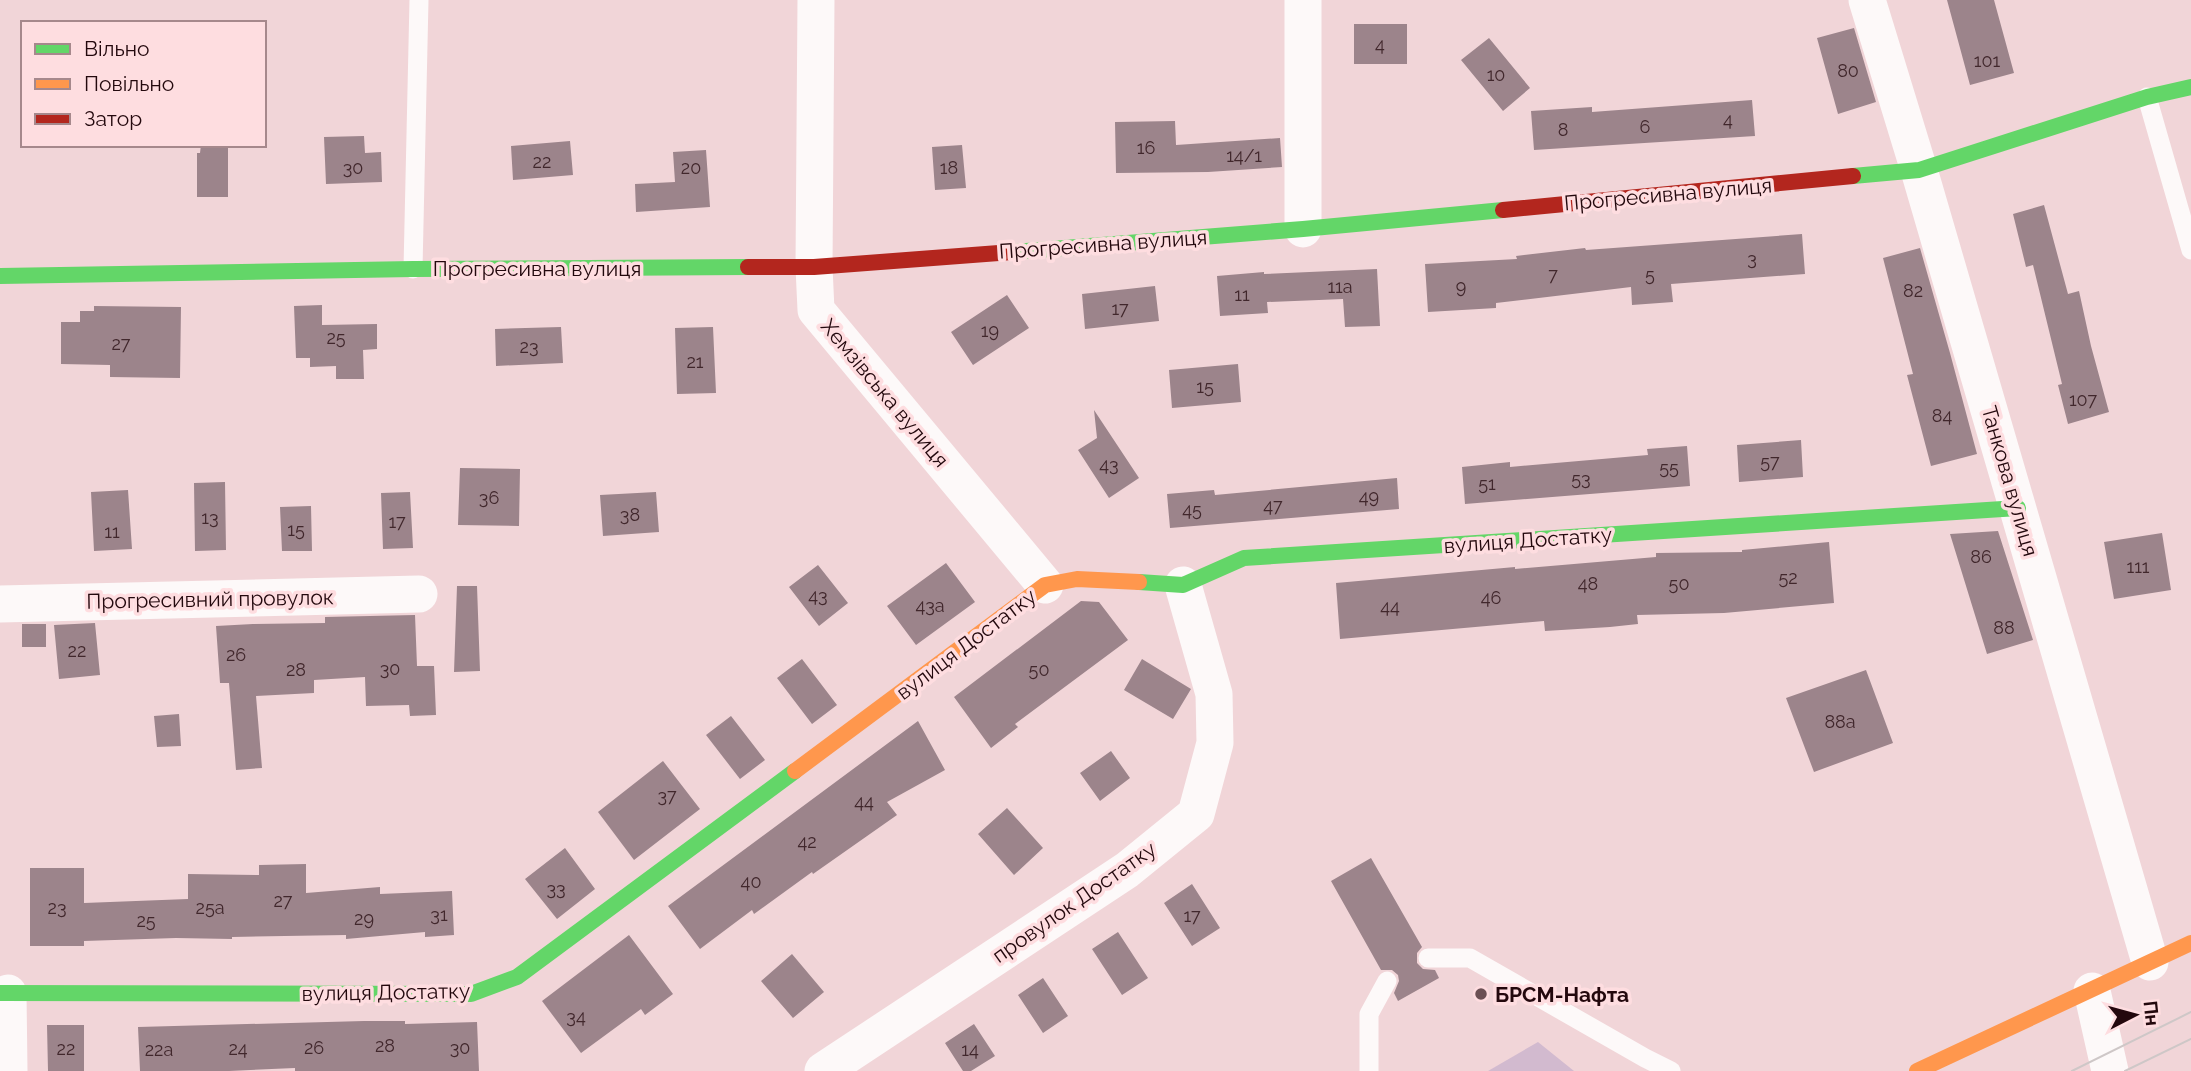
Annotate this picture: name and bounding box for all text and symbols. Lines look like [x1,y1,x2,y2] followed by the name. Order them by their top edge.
[21,21,266,147] legend
[1375,34,1385,55] house number: 4
[84,36,150,61] text: Вільно
[1974,50,2001,71] house number: 101
[1837,60,1859,81] house number: 80
[1487,64,1505,85] house number: 10
[84,71,174,96] text: Повільно
[84,106,142,131] text: Затор
[1723,109,1733,130] house number: 4
[1640,116,1651,137] house number: 6
[1558,119,1568,140] house number: 8
[1137,137,1155,158] house number: 16
[1226,145,1262,166] house number: 14/1
[533,151,551,172] house number: 22
[343,157,363,178] house number: 30
[681,157,701,178] house number: 20
[940,157,958,178] house number: 18
[1563,172,1773,216] street label: Прогресивна вулиця
[998,224,1208,264] street label: Прогресивна вулиця
[1747,248,1757,269] house number: 3
[433,256,641,281] street label: Прогресивна вулиця
[1548,264,1558,285] house number: 7
[1645,264,1655,285] house number: 5
[1327,276,1353,297] house number: 11а
[1456,276,1466,297] house number: 9
[1903,280,1923,301] house number: 82
[1234,284,1250,305] house number: 11
[1111,298,1129,319] house number: 17
[816,314,954,472] street label: Хемзівська вулиця
[981,320,999,341] house number: 19
[326,327,346,348] house number: 25
[111,333,131,354] house number: 27
[520,336,539,357] house number: 23
[686,351,704,372] house number: 21
[1196,376,1214,397] house number: 15
[2069,389,2097,410] house number: 107
[1977,403,2043,559] street label: Танкова вулиця
[1932,405,1952,426] house number: 84
[1760,451,1780,472] house number: 57
[1099,454,1119,475] house number: 43
[1659,457,1679,478] house number: 55
[1571,468,1591,489] house number: 53
[1478,473,1496,494] house number: 51
[1359,486,1379,507] house number: 49
[479,487,499,508] house number: 36
[1263,495,1283,516] house number: 47
[1182,499,1202,520] house number: 45
[620,504,640,525] house number: 38
[201,507,219,528] house number: 13
[388,511,406,532] house number: 17
[287,519,305,540] house number: 15
[104,521,120,542] house number: 11
[1443,522,1613,558] street label: вулиця Достатку
[1970,546,1992,567] house number: 86
[2126,556,2150,577] house number: 111
[1778,567,1798,588] house number: 52
[1578,573,1598,594] house number: 48
[1669,573,1689,594] house number: 50
[891,583,1041,705] street label: вулиця Достатку
[86,584,334,614] street label: Прогресивний провулок
[808,585,828,606] house number: 43
[1481,587,1501,608] house number: 46
[915,595,945,616] house number: 43а
[1380,596,1400,617] house number: 44
[1993,617,2015,638] house number: 88
[68,640,86,661] house number: 22
[226,644,246,665] house number: 26
[380,658,400,679] house number: 30
[286,659,306,680] house number: 28
[1029,659,1049,680] house number: 50
[1824,711,1856,732] house number: 88а
[657,785,677,806] house number: 37
[854,791,874,812] house number: 44
[797,831,817,852] house number: 42
[987,836,1161,968] street label: провулок Достатку
[741,871,761,892] house number: 40
[546,878,566,899] house number: 33
[273,890,293,911] house number: 27
[48,897,67,918] house number: 23
[196,897,225,918] house number: 25а
[430,904,448,925] house number: 31
[1183,905,1201,926] house number: 17
[354,908,374,929] house number: 29
[136,910,156,931] house number: 25
[301,978,471,1006] street label: вулиця Достатку
[2100,980,2170,1050] north arrow
[1495,982,1629,1007] place label: БРСМ-Нафта
[1473,986,1489,1002] marker: БРСМ-Нафта
[2140,1000,2164,1027] text: Пн
[566,1006,586,1027] house number: 34
[375,1035,395,1056] house number: 28
[304,1037,324,1058] house number: 26
[450,1037,470,1058] house number: 30
[57,1038,75,1059] house number: 22
[228,1038,248,1059] house number: 24
[145,1039,173,1060] house number: 22а
[961,1039,979,1060] house number: 14

